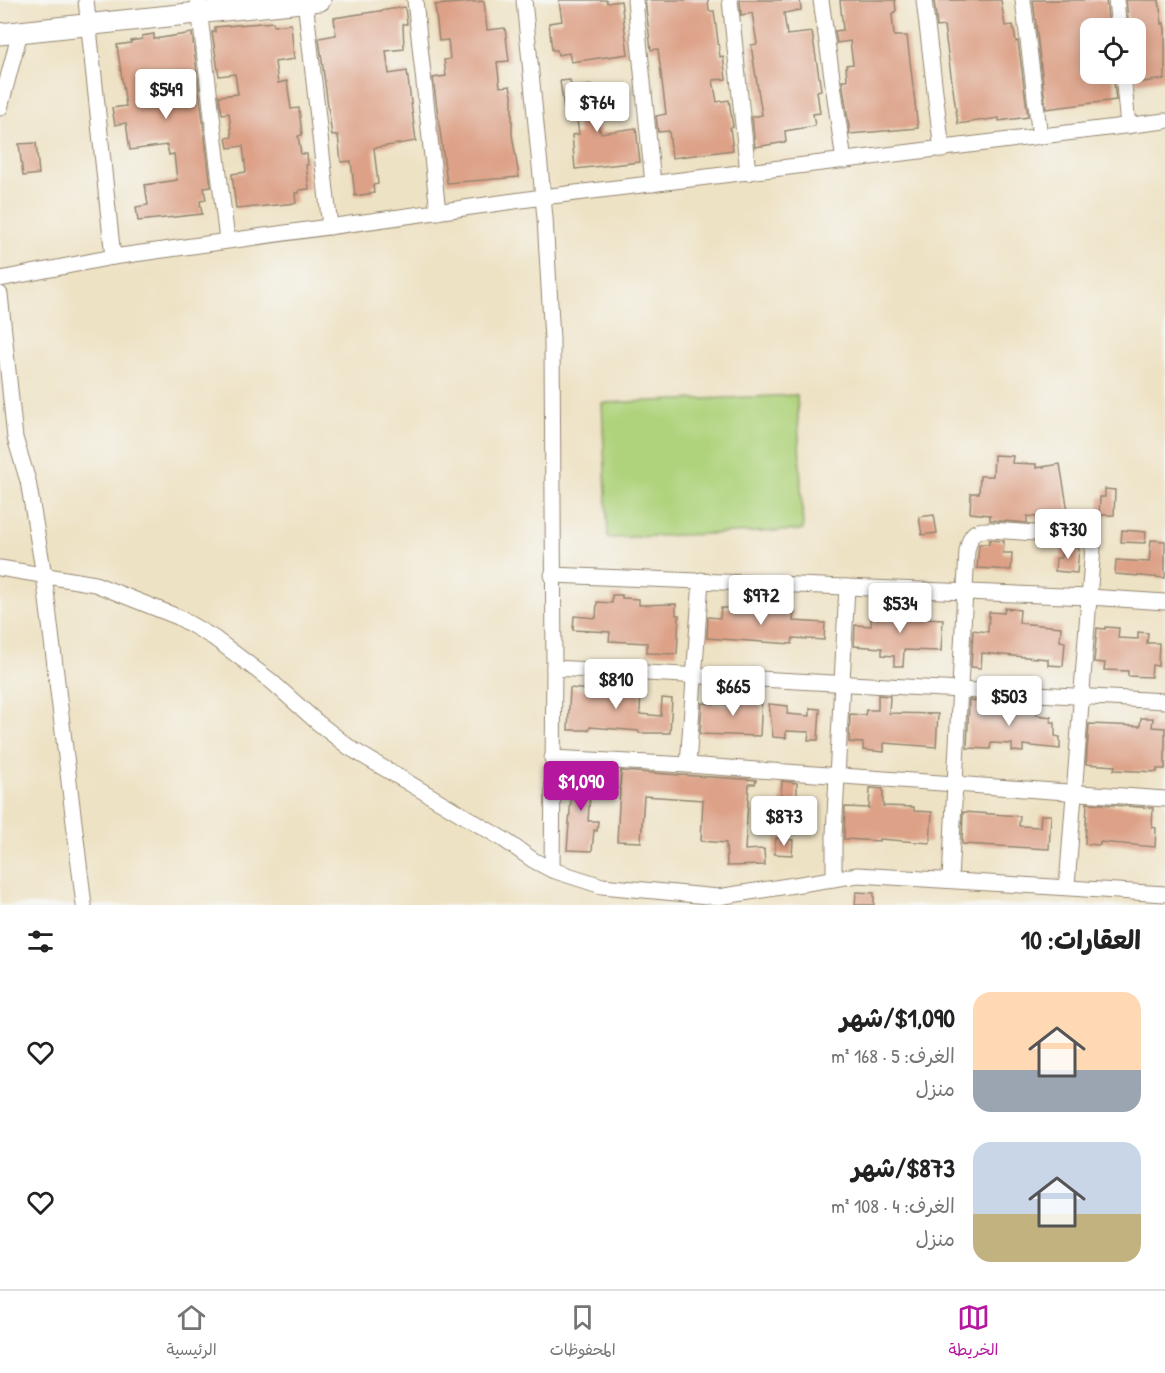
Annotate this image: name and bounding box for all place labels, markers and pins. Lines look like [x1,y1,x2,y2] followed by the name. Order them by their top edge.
[130,69,202,120] pin: $549
[561,82,633,133] pin: $764
[1032,509,1104,560] pin: $730
[725,575,797,626] pin: $972
[864,583,936,634] pin: $534
[580,659,652,710] pin: $810
[697,666,769,717] pin: $665
[973,676,1045,727] pin: $503
[532,761,630,812] pin: $1,090
[748,796,820,847] pin: $873

